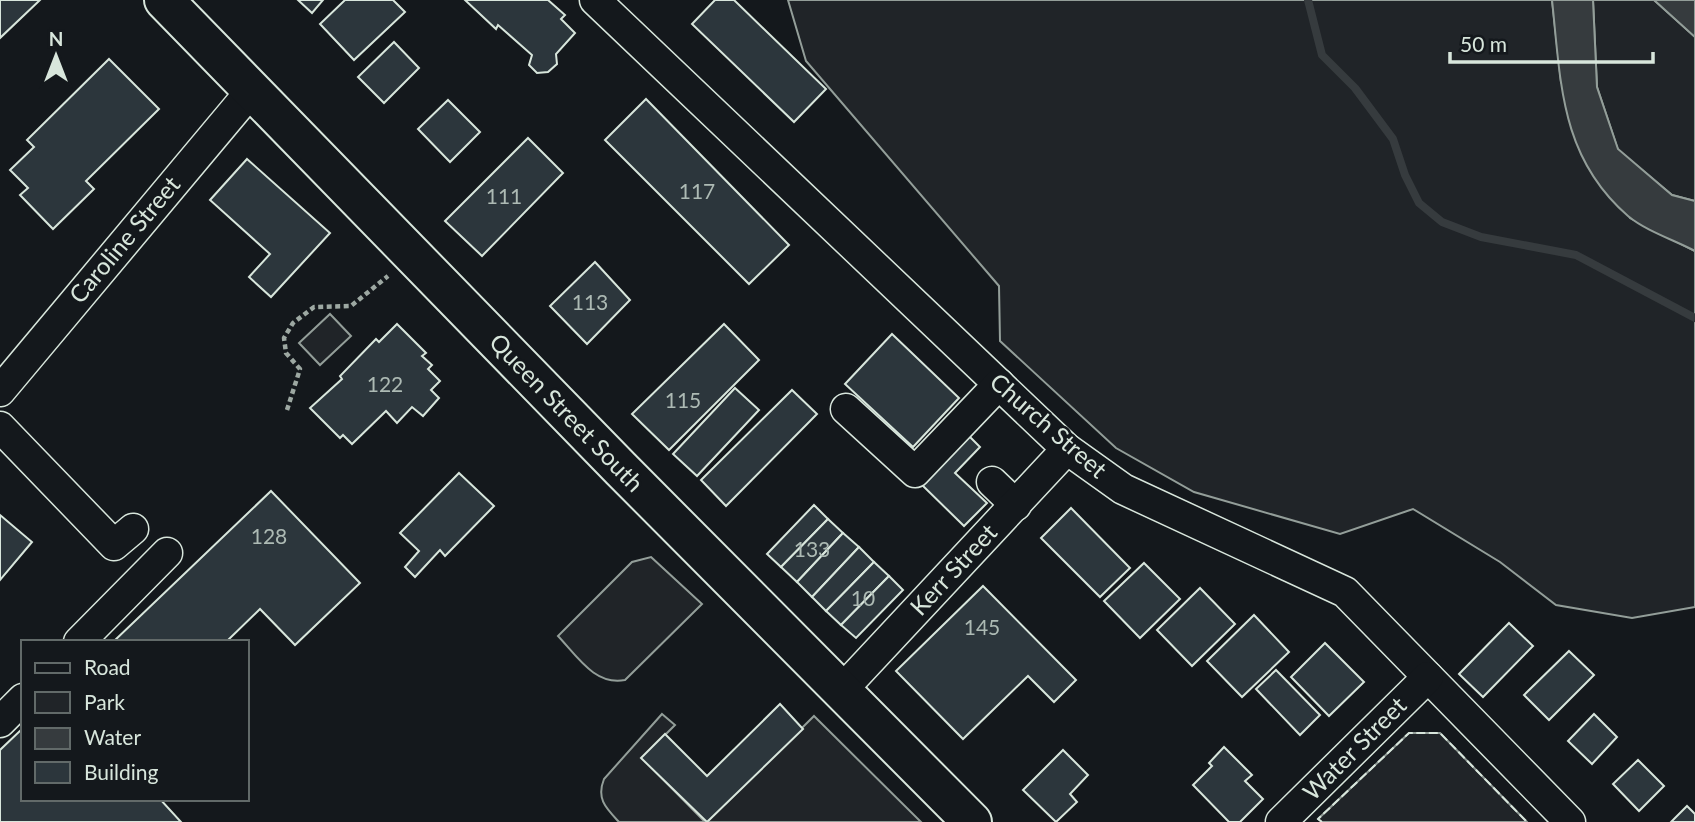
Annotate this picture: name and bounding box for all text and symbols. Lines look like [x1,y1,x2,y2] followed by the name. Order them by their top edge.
[21,21,91,91] north arrow
[1450,21,1653,65] scale bar
[49,27,63,50] text: N
[1460,31,1507,56] text: 50 m
[62,169,186,308] street label: Caroline Street
[679,178,715,203] house number: 117
[486,183,522,208] house number: 111
[572,289,608,314] house number: 113
[484,327,650,497] street label: Queen Street South
[985,366,1114,484] street label: Church Street
[367,371,403,396] house number: 122
[665,387,701,412] house number: 115
[903,517,1003,621] street label: Kerr Street
[251,523,287,548] house number: 128
[794,536,830,561] house number: 133
[851,585,875,610] house number: 10
[964,614,1000,639] house number: 145
[21,640,248,801] legend
[84,654,131,679] text: Road
[84,689,125,714] text: Park
[1296,690,1412,806] street label: Water Street
[84,724,141,749] text: Water
[84,759,159,784] text: Building

